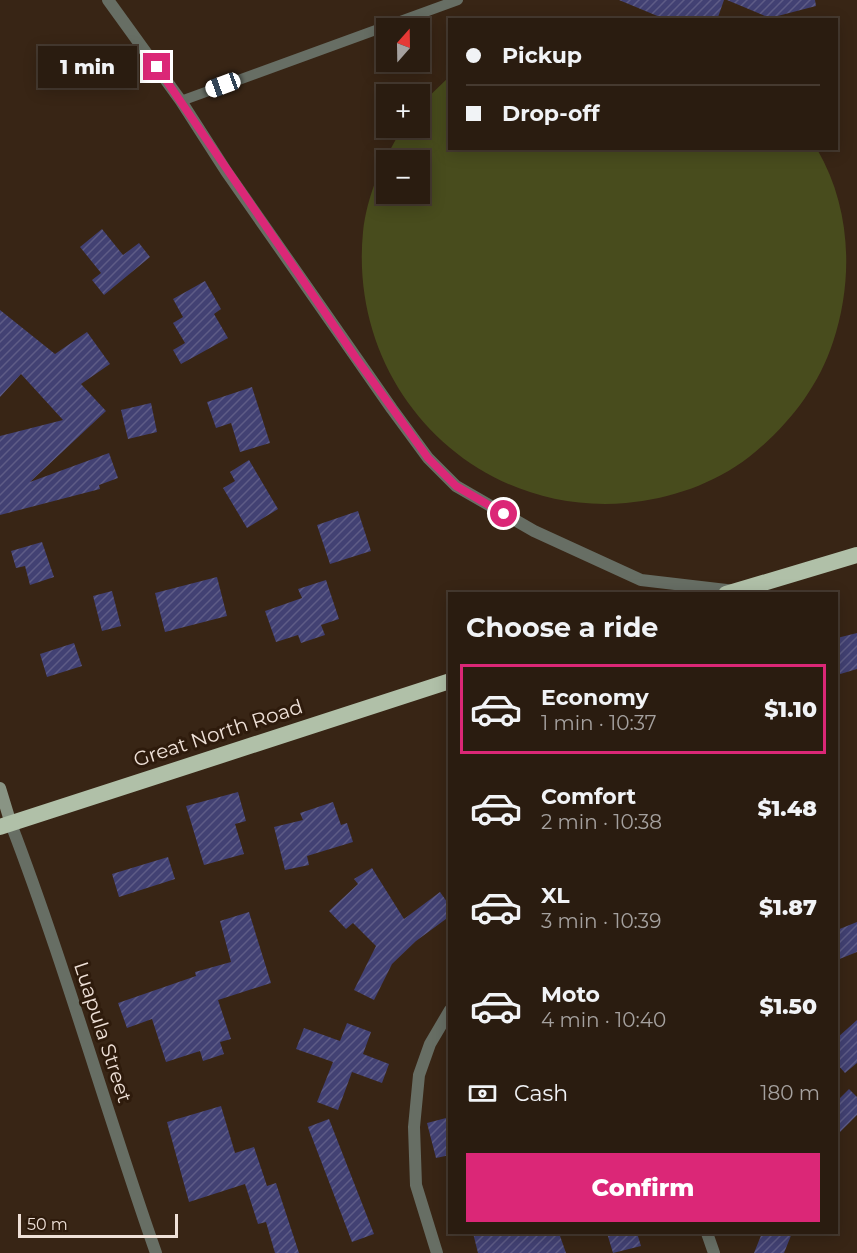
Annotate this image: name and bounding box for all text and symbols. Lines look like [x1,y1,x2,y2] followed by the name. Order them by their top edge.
[376,18,430,72] north arrow
[376,18,430,204] map controls
[502,42,582,69] text: Pickup
[37,46,136,88] callout: 1 min
[143,53,170,80] route end
[60,55,115,79] text: 1 min
[203,70,243,100] car
[376,84,430,138] button: +
[502,100,600,127] text: Drop-off
[376,150,430,204] button: −
[490,500,517,527] route start
[466,611,658,644] text: Choose a ride
[469,682,523,736] icon: car
[541,684,649,711] text: Economy
[130,694,306,772] street label: Great North Road
[764,696,817,723] text: $1.10
[541,711,657,735] text: 1 min · 10:37
[469,781,523,835] icon: car
[541,783,636,810] text: Comfort
[757,795,817,822] text: $1.48
[541,810,662,834] text: 2 min · 10:38
[469,880,523,934] icon: car
[541,882,570,909] text: XL
[759,894,817,921] text: $1.87
[541,909,661,933] text: 3 min · 10:39
[69,959,137,1105] street label: Luapula Street
[469,979,523,1033] icon: car
[541,981,600,1008] text: Moto
[759,993,817,1020] text: $1.50
[541,1008,666,1032] text: 4 min · 10:40
[466,1077,499,1110] icon: cash
[514,1080,568,1107] text: Cash
[760,1081,820,1105] text: 180 m
[466,1153,820,1222] button: Confirm
[18,1211,178,1238] scale bar
[27,1215,68,1234] text: 50 m

